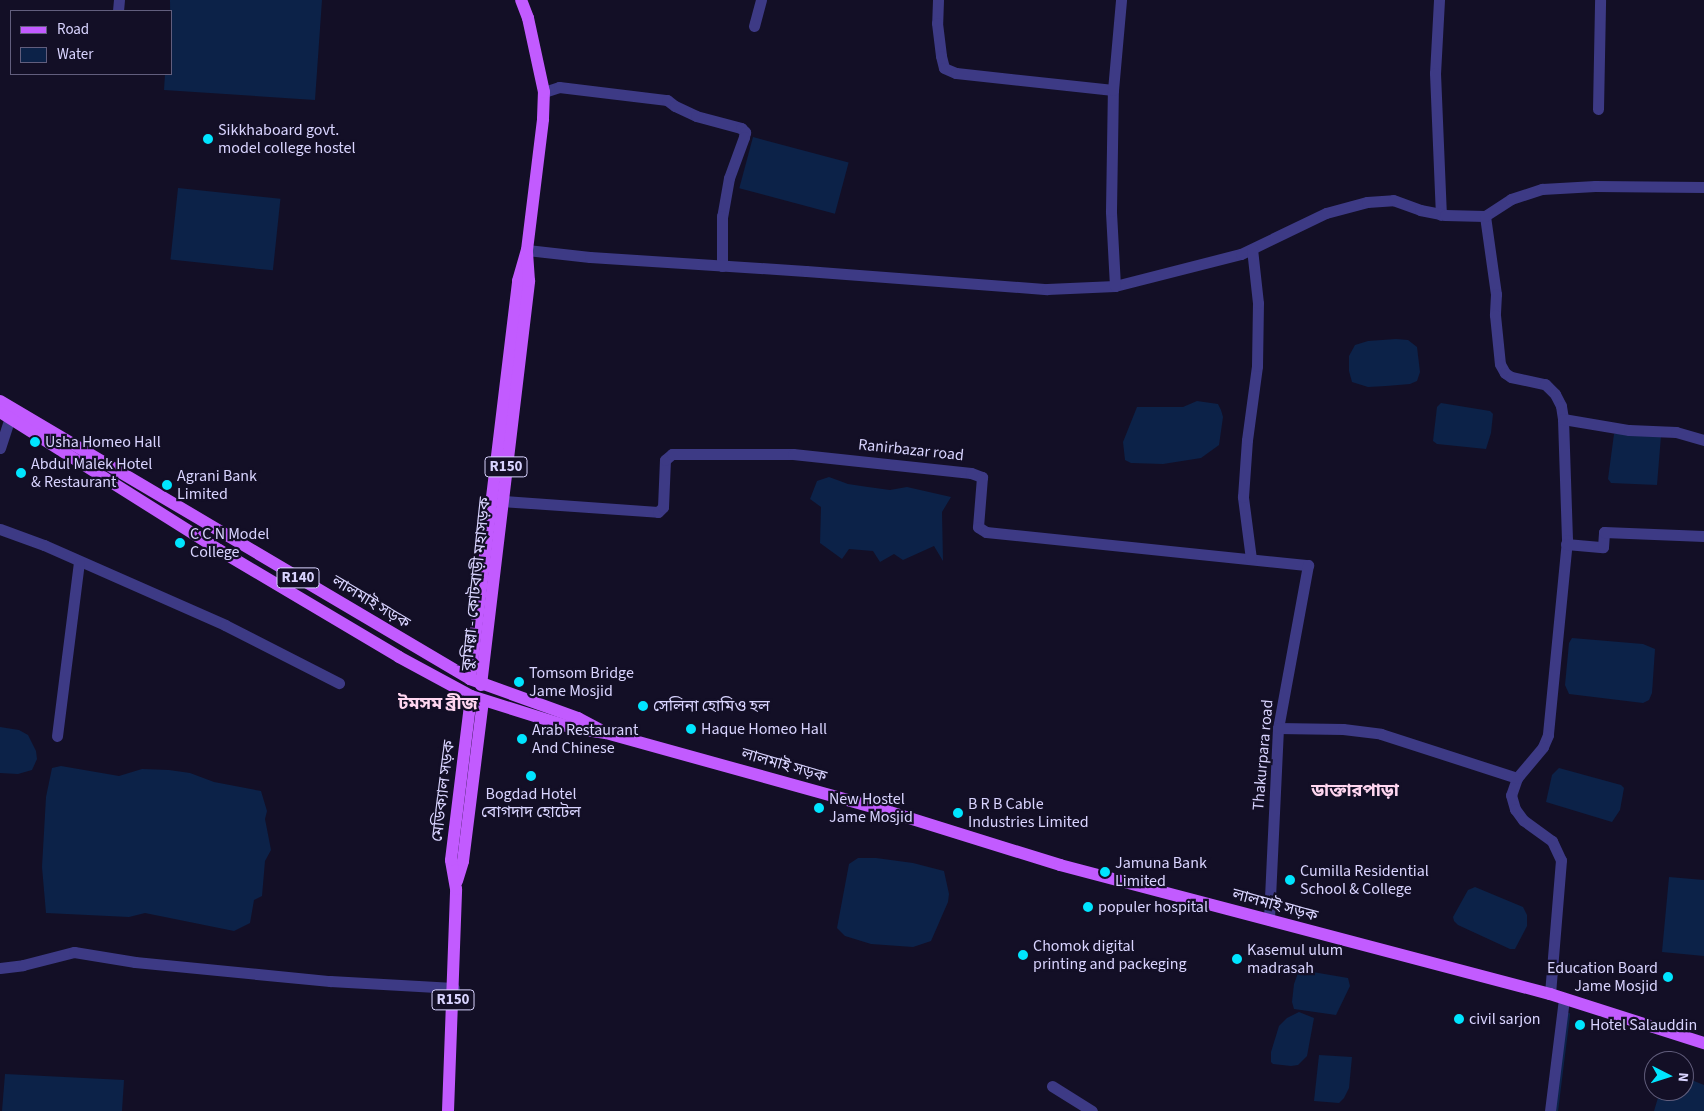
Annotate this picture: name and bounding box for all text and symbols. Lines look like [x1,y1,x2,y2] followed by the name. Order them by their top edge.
[10,10,172,75] legend
[57,19,89,40] text: Road
[57,44,93,65] text: Water
[218,120,356,158] place label: Sikkhaboard govt. model college hostel
[202,133,214,145] marker: Sikkhaboard govt. model college hostel
[45,432,161,452] place label: Usha Homeo Hall
[857,435,965,465] street label: Ranirbazar road
[29,436,41,448] marker: Usha Homeo Hall
[31,454,152,492] place label: Abdul Malek Hotel & Restaurant
[484,454,528,480] road number: R150
[177,466,257,504] place label: Agrani Bank Limited
[15,467,27,479] marker: Abdul Malek Hotel & Restaurant
[161,479,173,491] marker: Agrani Bank Limited
[457,496,495,672] street label: কুমিল্লা - কোটবাড়ী মহাসড়ক
[190,524,269,562] place label: C C N Model College
[174,537,186,549] marker: C C N Model College
[276,566,320,590] road number: R140
[328,571,414,633] street label: লালমাই সড়ক
[529,663,634,701] place label: Tomsom Bridge Jame Mosjid
[513,676,525,688] marker: Tomsom Bridge Jame Mosjid
[398,693,478,715] district label: টমসম ব্রীজ
[653,696,770,716] place label: সেলিনা হোমিও হল
[1249,699,1277,811] street label: Thakurpara road
[637,700,649,712] marker: সেলিনা হোমিও হল
[701,719,827,739] place label: Haque Homeo Hall
[532,720,638,758] place label: Arab Restaurant And Chinese
[685,723,697,735] marker: Haque Homeo Hall
[516,733,528,745] marker: Arab Restaurant And Chinese
[427,739,459,843] street label: মেডিক্যাল সড়ক
[739,744,829,786] street label: লালমাই সড়ক
[525,770,537,782] marker: Bogdad Hotel বোগদাদ হোটেল
[1311,780,1399,802] district label: ডাক্তারপাড়া
[481,784,581,822] place label: Bogdad Hotel বোগদাদ হোটেল
[829,789,913,827] place label: New Hostel Jame Mosjid
[968,794,1089,832] place label: B R B Cable Industries Limited
[813,802,825,814] marker: New Hostel Jame Mosjid
[952,807,964,819] marker: B R B Cable Industries Limited
[1115,853,1207,891] place label: Jamuna Bank Limited
[1300,861,1429,899] place label: Cumilla Residential School & College
[1099,866,1111,878] marker: Jamuna Bank Limited
[1284,874,1296,886] marker: Cumilla Residential School & College
[1230,884,1320,926] street label: লালমাই সড়ক
[1098,897,1208,917] place label: populer hospital
[1082,901,1094,913] marker: populer hospital
[1033,936,1187,974] place label: Chomok digital printing and packeging
[1247,940,1343,978] place label: Kasemul ulum madrasah
[1017,949,1029,961] marker: Chomok digital printing and packeging
[1231,953,1243,965] marker: Kasemul ulum madrasah
[1547,958,1658,996] place label: Education Board Jame Mosjid
[1662,971,1674,983] marker: Education Board Jame Mosjid
[430,988,476,1012] road number: R150
[1469,1009,1541,1029] place label: civil sarjon
[1453,1013,1465,1025] marker: civil sarjon
[1590,1015,1697,1035] place label: Hotel Salauddin
[1574,1019,1586,1031] marker: Hotel Salauddin
[1644,1051,1694,1101] north arrow
[1673,1072,1693,1083] text: N

